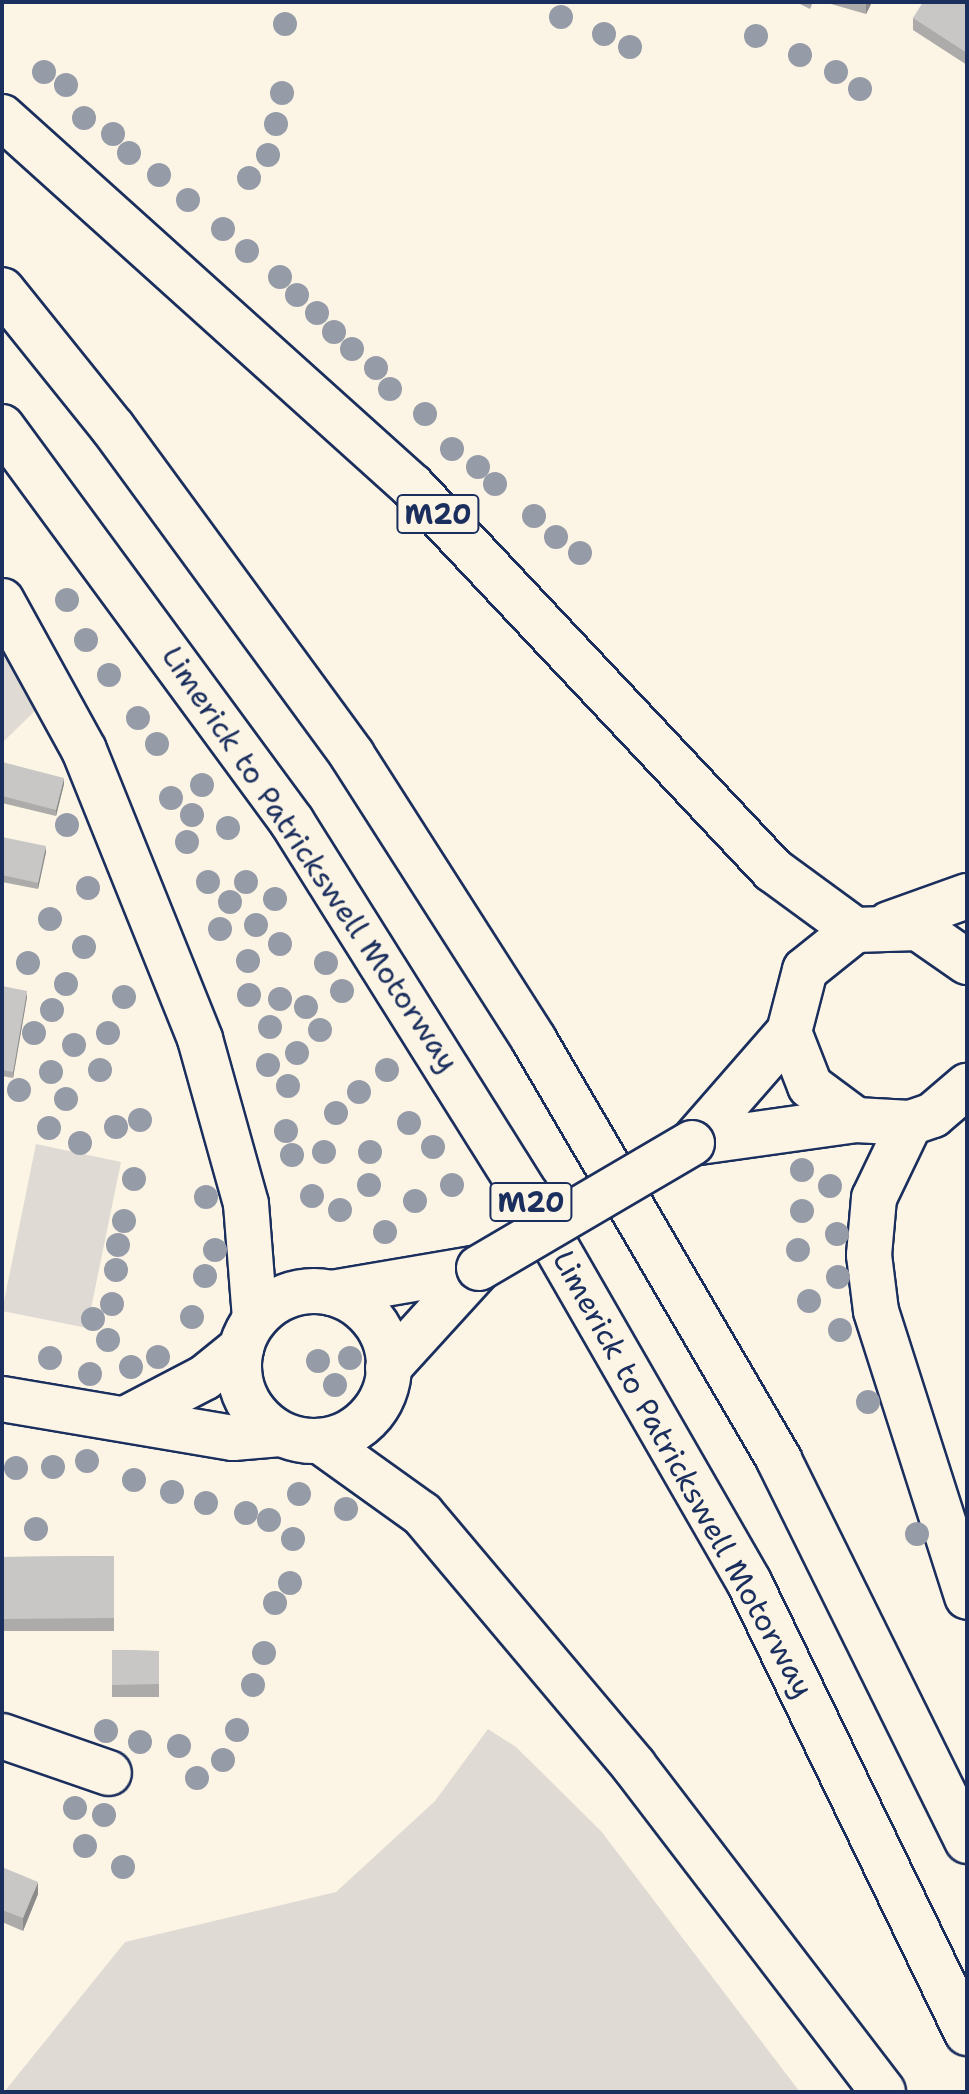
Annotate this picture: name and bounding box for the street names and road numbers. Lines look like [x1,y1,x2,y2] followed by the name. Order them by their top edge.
[396,490,480,538] road number: M20
[154,639,466,1079] street label: Limerick to Patrickswell Motorway
[489,1178,573,1226] road number: M20
[545,1244,821,1704] street label: Limerick to Patrickswell Motorway

